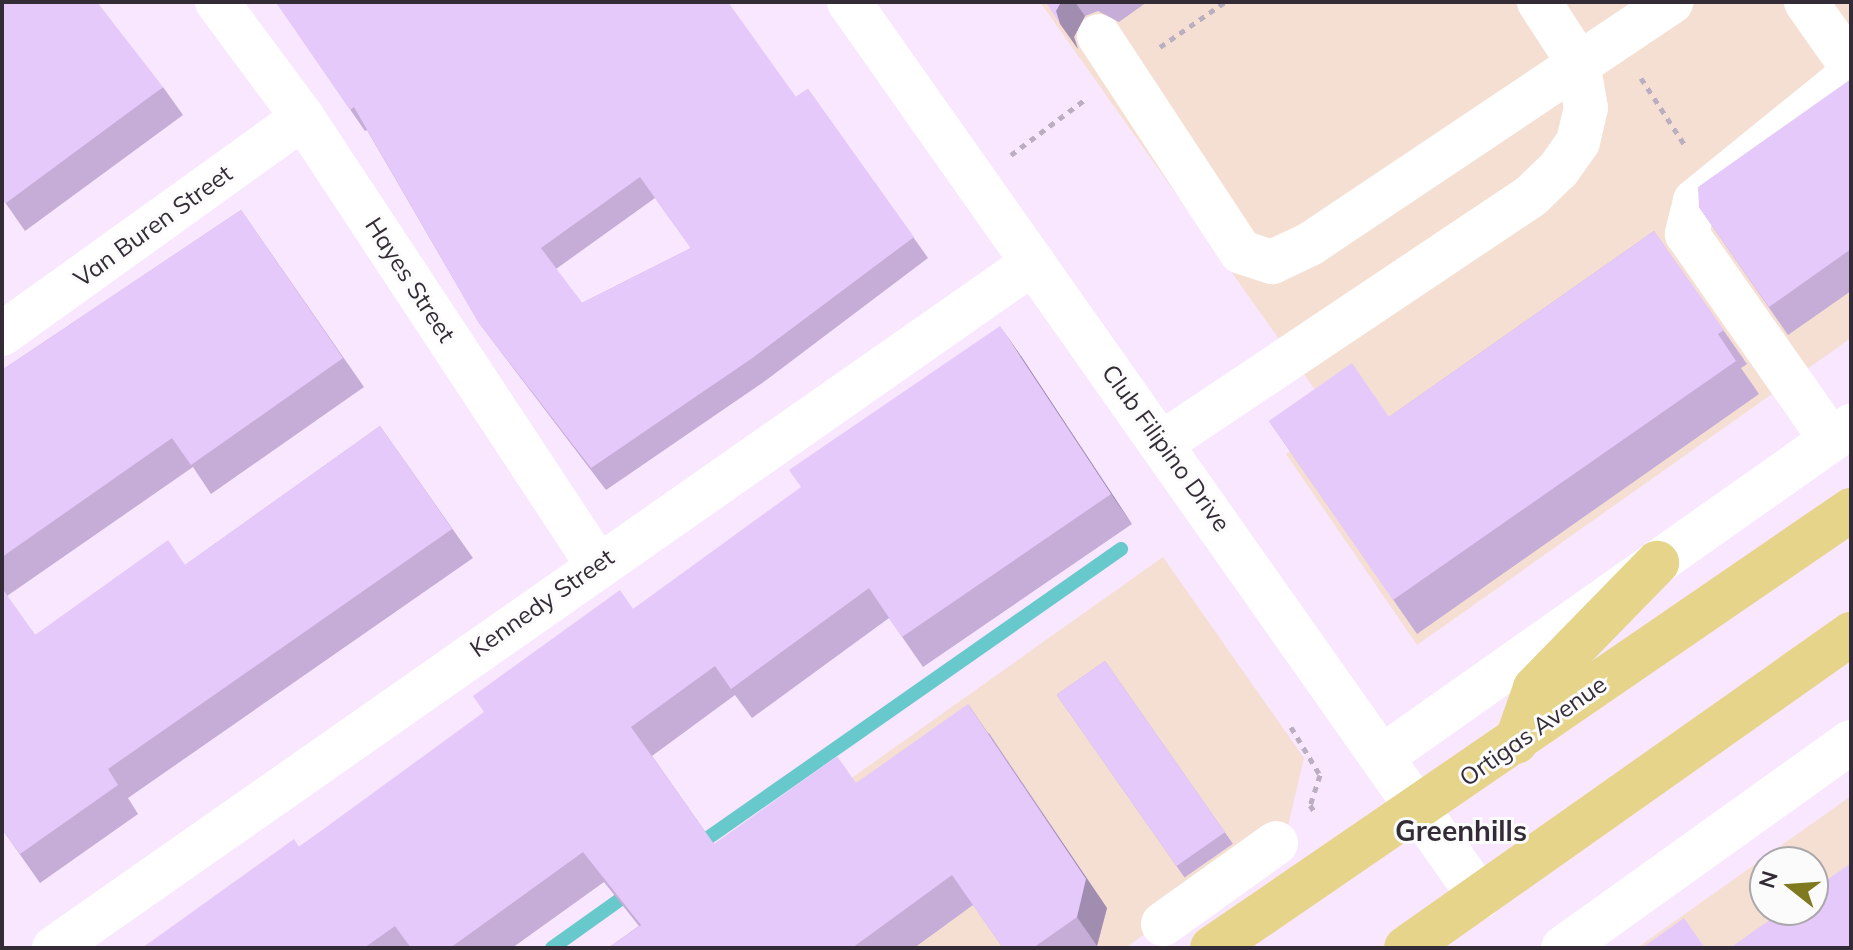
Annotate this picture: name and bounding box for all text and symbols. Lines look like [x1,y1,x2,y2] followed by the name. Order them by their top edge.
[68,159,238,293] street label: Van Buren Street
[359,212,461,348] street label: Hayes Street
[1096,359,1236,537] street label: Club Filipino Drive
[465,543,619,663] street label: Kennedy Street
[1454,670,1612,792] street label: Ortigas Avenue
[1395,814,1527,848] district label: Greenhills
[1749,846,1829,926] north arrow
[1752,868,1784,892] text: N

